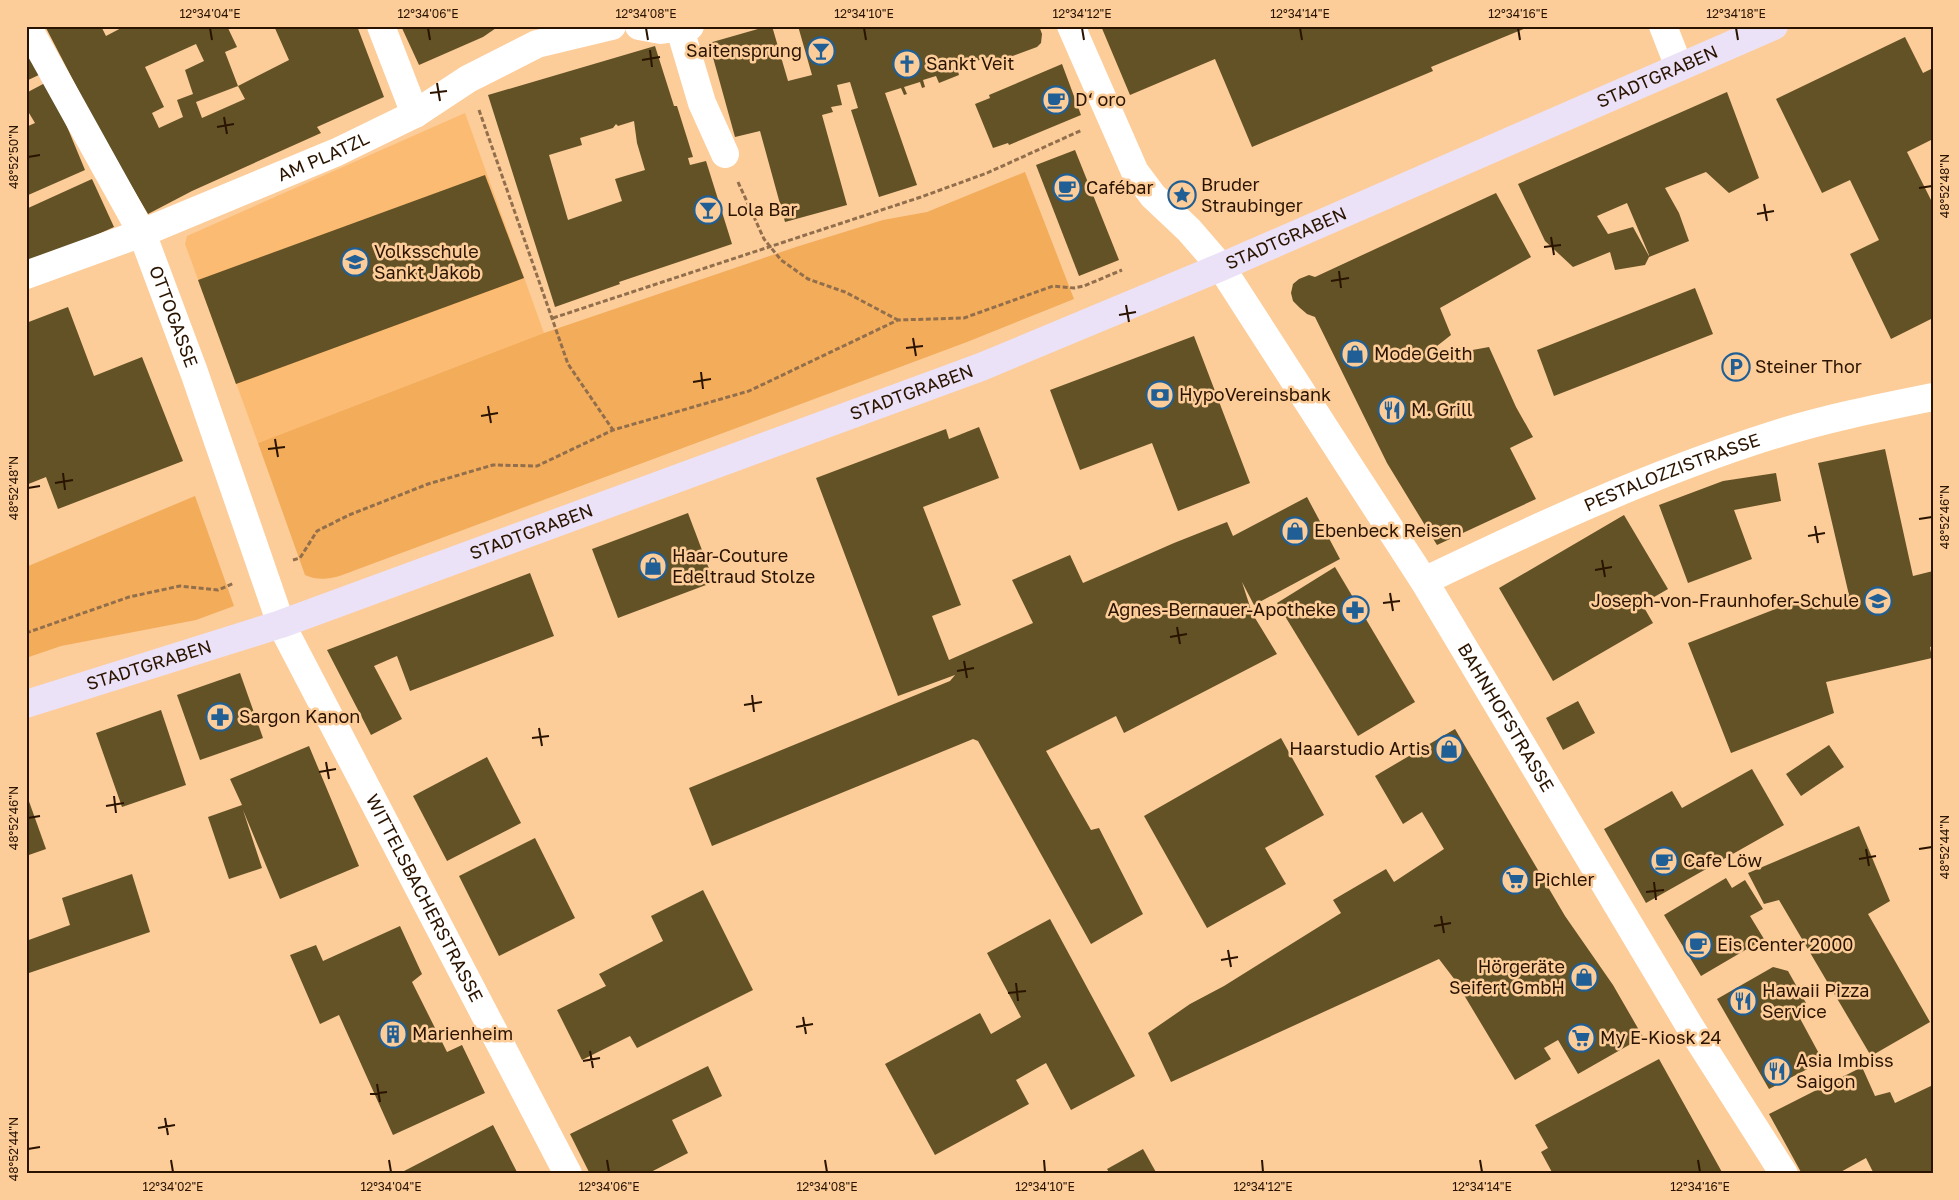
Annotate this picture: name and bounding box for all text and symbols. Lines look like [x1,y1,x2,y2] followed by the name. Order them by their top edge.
[179,6,241,21] text: 12°34'04"E
[397,6,459,21] text: 12°34'06"E
[615,6,677,21] text: 12°34'08"E
[834,6,894,21] text: 12°34'10"E
[1052,6,1112,21] text: 12°34'12"E
[1270,6,1330,21] text: 12°34'14"E
[1488,6,1548,21] text: 12°34'16"E
[1706,6,1766,21] text: 12°34'18"E
[806,36,836,66] bar icon: Saitensprung
[686,39,802,61] place label: Saitensprung
[1593,40,1721,112] street label: STADTGRABEN
[892,49,922,79] church icon: Sankt Veit
[926,52,1014,74] place label: Sankt Veit
[1041,85,1071,115] cafe icon: D‘ oro
[1075,88,1126,110] place label: D‘ oro
[6,125,21,189] text: 48°52'50"N
[274,126,372,186] street label: AM PLATZL
[1937,154,1952,218] text: 48°52'48"N
[1052,173,1082,203] cafe icon: Cafébar
[1201,173,1303,216] place label: Bruder Straubinger
[1086,176,1154,198] place label: Cafébar
[1167,180,1197,210] place icon: Bruder Straubinger
[693,195,723,225] bar icon: Lola Bar
[727,198,798,220] place label: Lola Bar
[1222,202,1350,274] street label: STADTGRABEN
[374,240,481,283] place label: Volksschule Sankt Jakob
[340,247,370,277] school or university icon: Volksschule Sankt Jakob
[145,262,203,370] street label: OTTOGASSE
[1340,339,1370,369] shop icon: Mode Geith
[1374,342,1473,364] place label: Mode Geith
[1721,352,1751,382] parking icon: Steiner Thor
[1755,355,1862,377] place label: Steiner Thor
[846,359,976,424] street label: STADTGRABEN
[1145,380,1175,410] bank icon: HypoVereinsbank
[1179,383,1331,405] place label: HypoVereinsbank
[1377,395,1407,425] restaurant icon: M. Grill
[1411,398,1473,420] place label: M. Grill
[1580,428,1763,516] street label: PESTALOZZISTRASSE
[6,456,21,520] text: 48°52'48"N
[1937,485,1952,549] text: 48°52'46"N
[466,498,596,564] street label: STADTGRABEN
[1280,516,1310,546] shop icon: Ebenbeck Reisen
[1314,519,1462,541] place label: Ebenbeck Reisen
[672,544,815,587] place label: Haar-Couture Edeltraud Stolze
[638,551,668,581] shop icon: Haar-Couture Edeltraud Stolze
[1863,586,1893,616] school or university icon: Joseph-von-Fraunhofer-Schule
[1591,589,1859,611] place label: Joseph-von-Fraunhofer-Schule
[1340,595,1370,625] pharmacy icon: Agnes-Bernauer-Apotheke
[1107,598,1336,620] place label: Agnes-Bernauer-Apotheke
[83,634,214,694] street label: STADTGRABEN
[1454,639,1559,796] street label: BAHNHOFSTRASSE
[205,702,235,732] pharmacy icon: Sargon Kanon
[239,705,360,727] place label: Sargon Kanon
[1434,734,1464,764] shop icon: Haarstudio Artis
[1289,737,1430,759] place label: Haarstudio Artis
[6,786,21,850] text: 48°52'46"N
[362,790,488,1005] street label: WITTELSBACHERSTRASSE
[1937,815,1952,879] text: 48°52'44"N
[1649,846,1679,876] cafe icon: Cafe Löw
[1683,849,1762,871] place label: Cafe Löw
[1500,865,1530,895] supermarket icon: Pichler
[1534,868,1595,890] place label: Pichler
[1683,930,1713,960] cafe icon: Eis Center 2000
[1717,933,1854,955] place label: Eis Center 2000
[1449,955,1565,998] place label: Hörgeräte Seifert GmbH
[1569,962,1599,992] shop icon: Hörgeräte Seifert GmbH
[1762,979,1870,1022] place label: Hawaii Pizza Service
[1728,986,1758,1016] restaurant icon: Hawaii Pizza Service
[378,1019,408,1049] building icon: Marienheim
[412,1022,513,1044] place label: Marienheim
[1566,1023,1596,1053] supermarket icon: My E-Kiosk 24
[1600,1026,1722,1048] place label: My E-Kiosk 24
[1796,1049,1894,1092] place label: Asia Imbiss Saigon
[1762,1056,1792,1086] restaurant icon: Asia Imbiss Saigon
[6,1117,21,1181] text: 48°52'44"N
[143,1179,203,1194] text: 12°34'02"E
[360,1179,422,1194] text: 12°34'04"E
[578,1179,640,1194] text: 12°34'06"E
[796,1179,858,1194] text: 12°34'08"E
[1015,1179,1075,1194] text: 12°34'10"E
[1233,1179,1293,1194] text: 12°34'12"E
[1452,1179,1512,1194] text: 12°34'14"E
[1670,1179,1730,1194] text: 12°34'16"E

